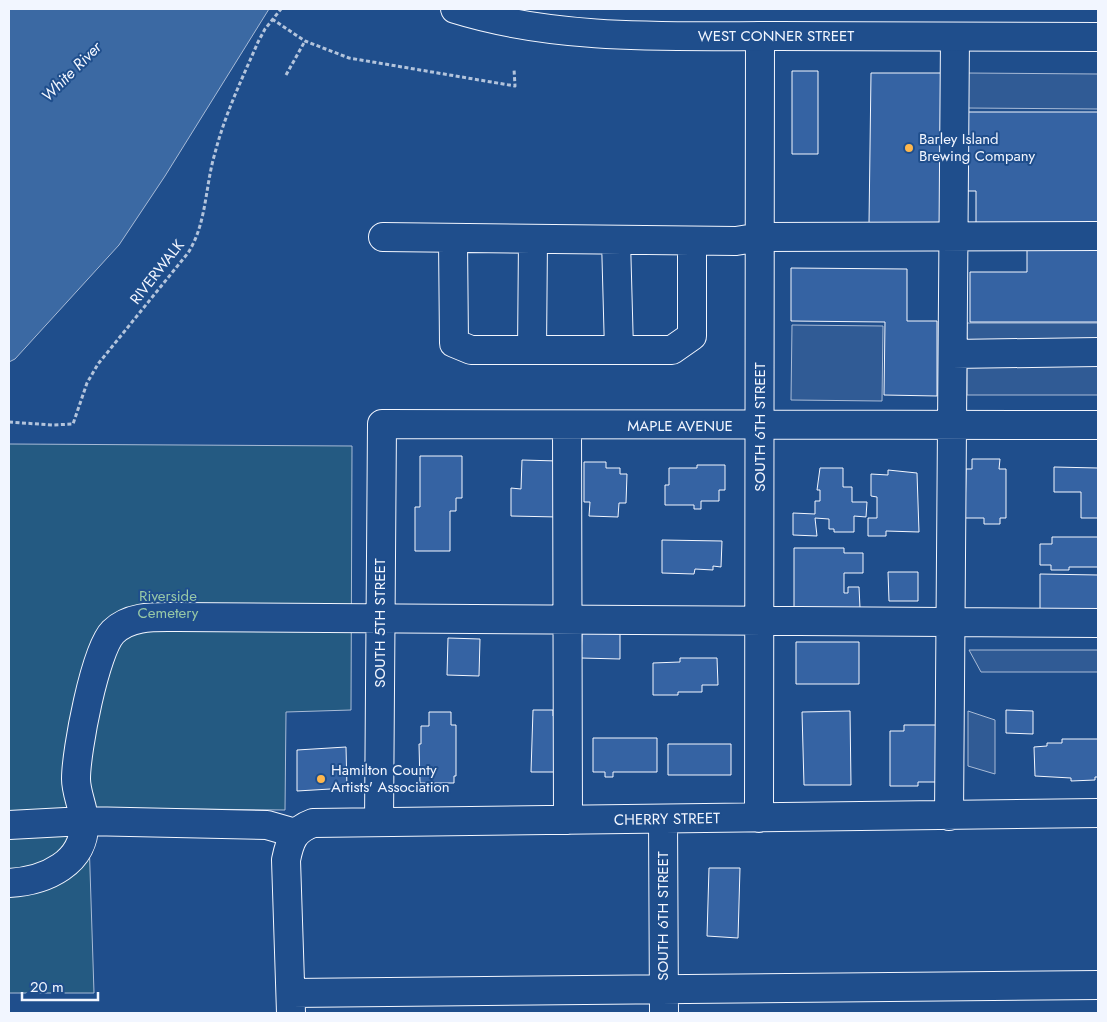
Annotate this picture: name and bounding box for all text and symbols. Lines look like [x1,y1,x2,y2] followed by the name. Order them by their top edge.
[698,25,854,47] street label: WEST CONNER STREET
[36,35,108,107] water label: White River
[919,128,1036,167] place label: Barley Island Brewing Company
[903,142,915,154] marker: Barley Island Brewing Company
[125,234,190,309] street label: RIVERWALK
[749,362,771,492] street label: SOUTH 6TH STREET
[627,415,733,437] street label: MAPLE AVENUE
[369,558,391,688] street label: SOUTH 5TH STREET
[138,585,199,624] park label: Riverside Cemetery
[331,759,450,798] place label: Hamilton County Artists' Association
[315,773,327,785] marker: Hamilton County Artists' Association
[614,807,720,831] street label: CHERRY STREET
[652,851,674,981] street label: SOUTH 6TH STREET
[22,970,99,1002] scale bar
[30,976,64,998] text: 20 m

